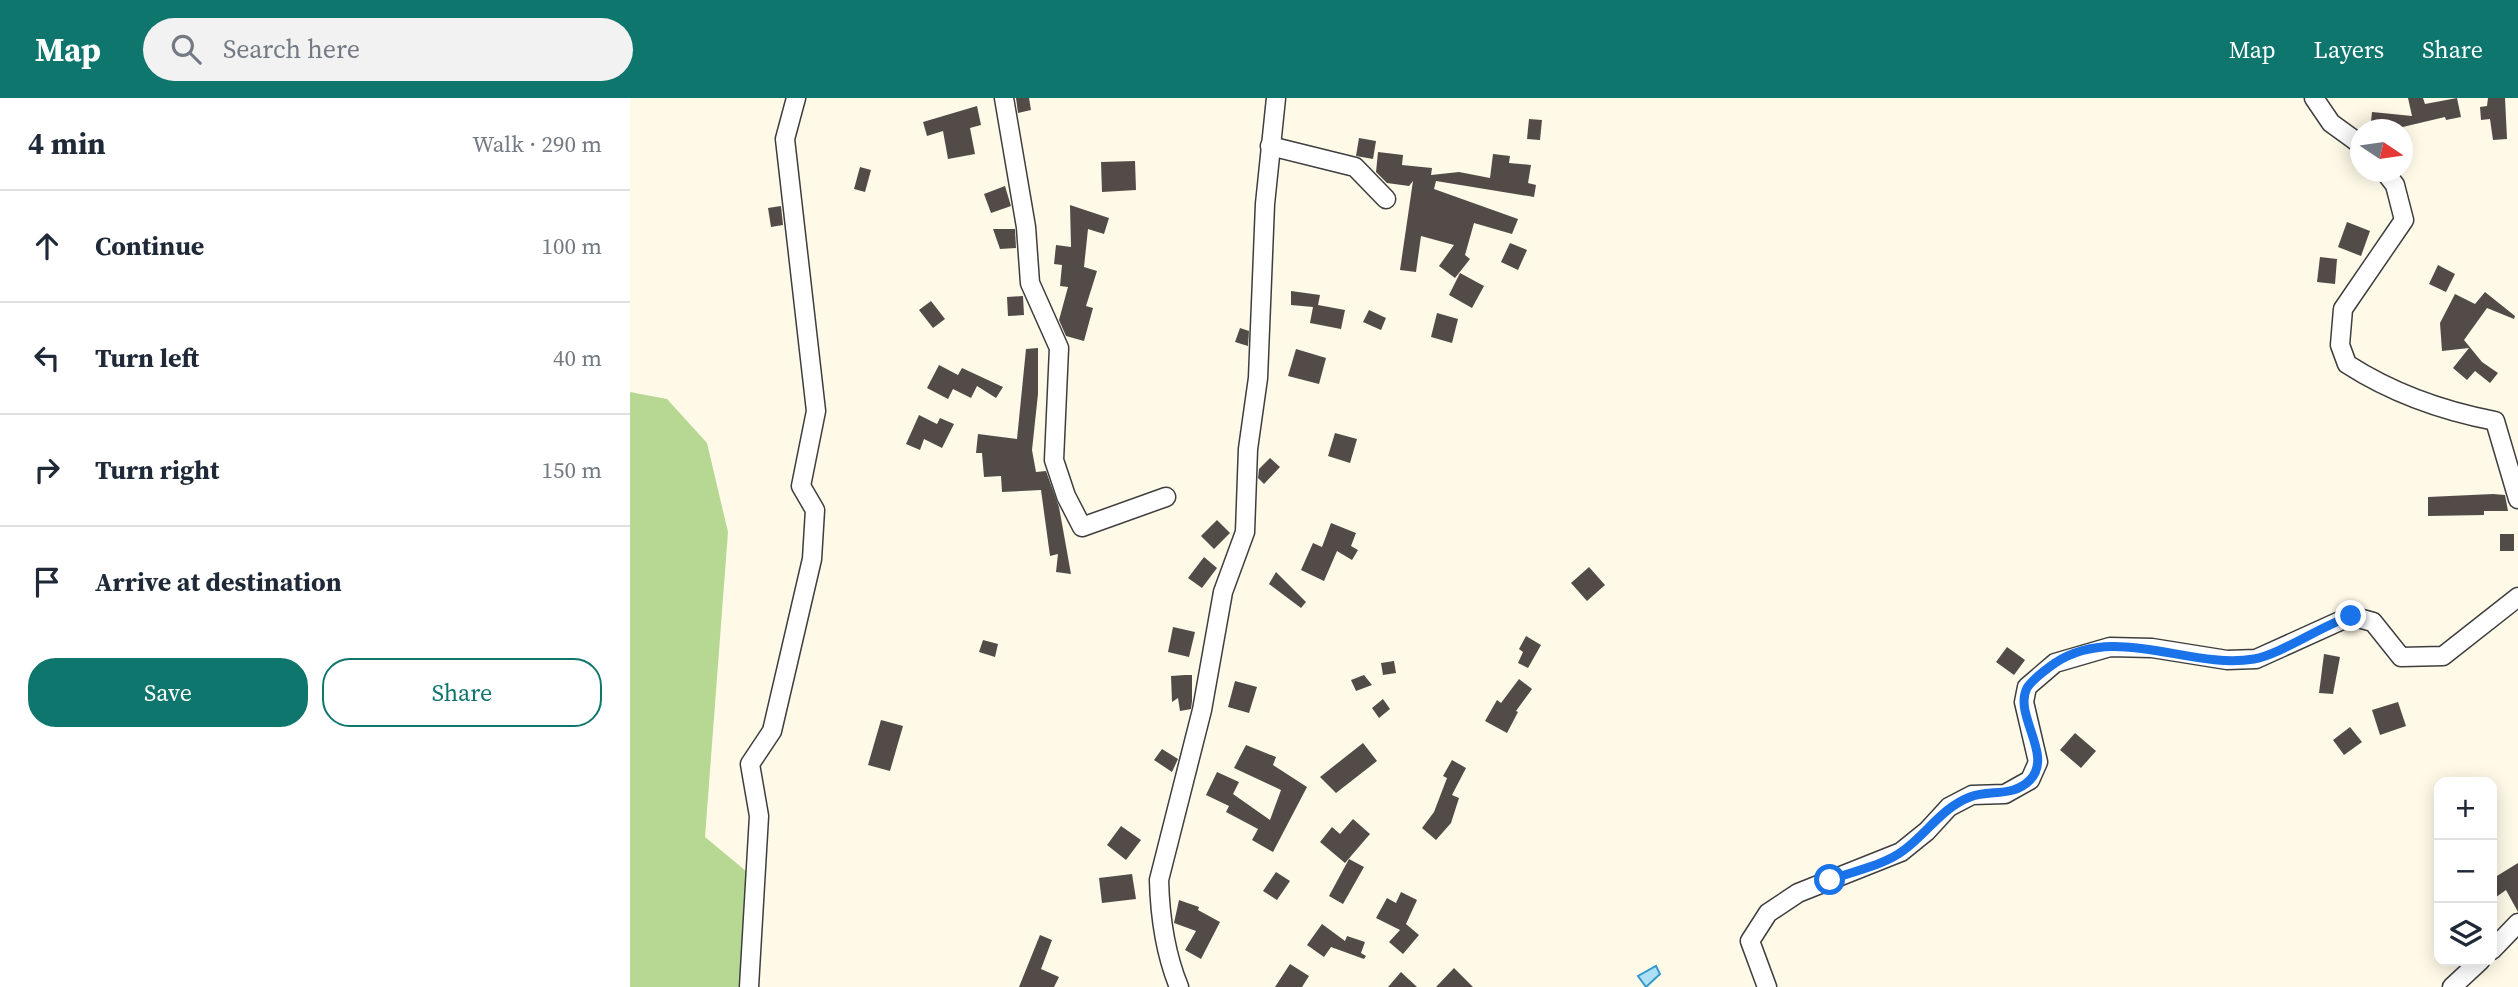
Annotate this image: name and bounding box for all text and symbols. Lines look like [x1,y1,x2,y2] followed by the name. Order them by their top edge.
[143,18,633,81] search box
[35,27,101,72] text: Map
[167,30,205,68] icon: search
[223,31,360,67] text: Search here
[2229,33,2276,66] text: Map
[2314,33,2384,66] text: Layers
[2422,33,2483,66] text: Share
[2350,119,2413,182] north arrow
[28,123,106,164] text: 4 min
[472,128,602,160] text: Walk · 290 m
[28,227,66,265] icon: ahead
[95,228,204,264] text: Continue
[541,230,602,262] text: 100 m
[28,339,66,377] icon: left
[95,340,199,376] text: Turn left
[553,342,602,374] text: 40 m
[28,451,66,489] icon: right
[95,452,219,488] text: Turn right
[541,454,602,486] text: 150 m
[28,563,66,601] icon: arrive
[95,564,342,600] text: Arrive at destination
[2335,600,2366,631] route end
[28,658,308,727] button: Save
[322,658,602,727] button: Share
[2434,777,2497,966] map controls
[2434,777,2497,840] button: +
[2434,840,2497,903] button: −
[1814,864,1845,895] route start
[2434,903,2497,966] button: layers

